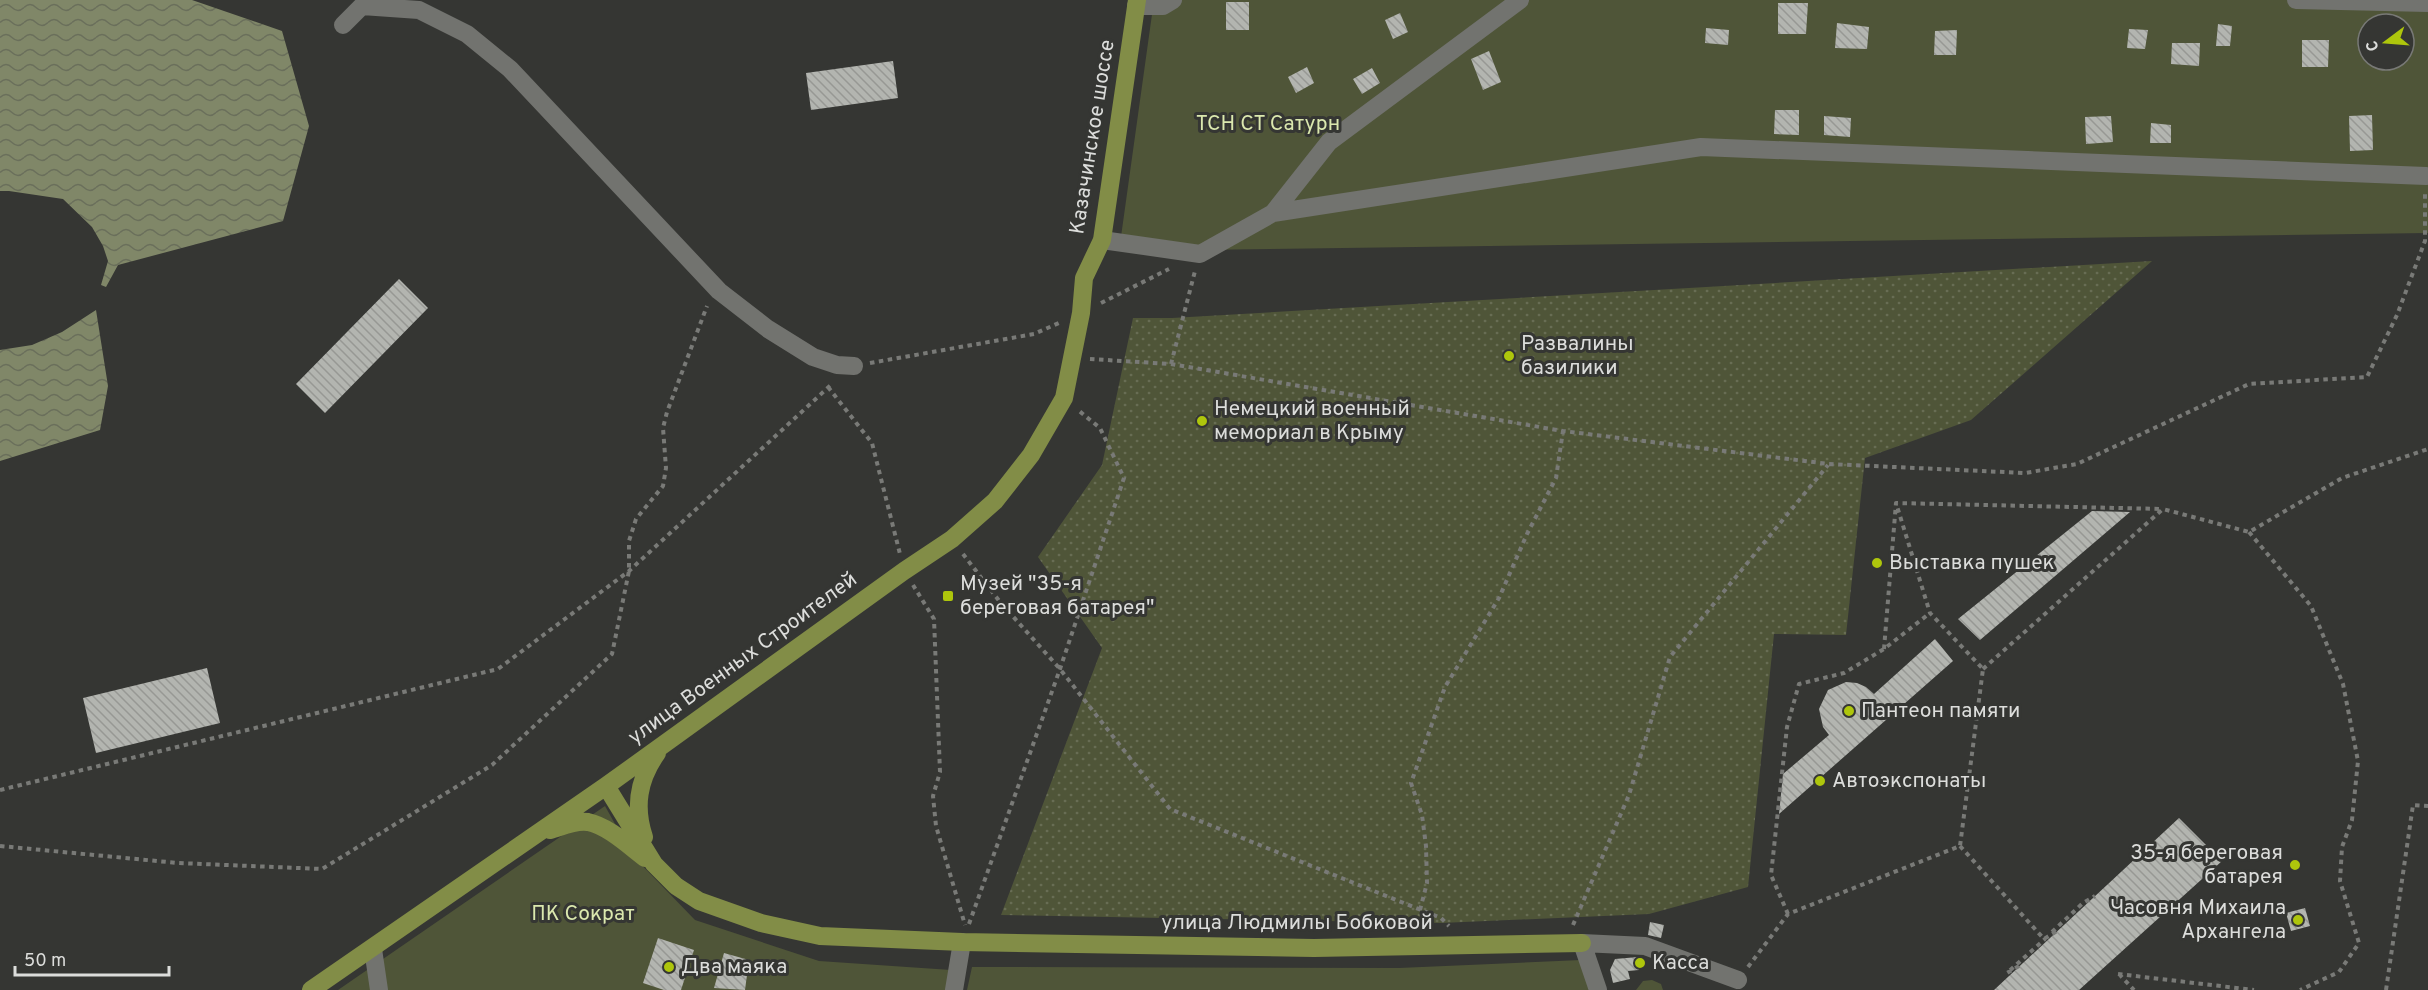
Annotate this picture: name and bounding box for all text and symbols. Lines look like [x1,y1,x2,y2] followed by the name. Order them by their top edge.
[2356,12,2416,72] north arrow
[1064,38,1122,236] street label: Казачинское шоссе
[2362,38,2385,53] text: С
[1196,111,1340,138] park label: ТСН СТ Сатурн
[1521,331,1634,382] place label: Развалины базилики
[1502,349,1516,363] marker: Развалины базилики
[1214,396,1410,447] place label: Немецкий военный мемориал в Крыму
[1195,414,1209,428] marker: Немецкий военный мемориал в Крыму
[1889,550,2055,577] place label: Выставка пушек
[1870,556,1884,570] marker: Выставка пушек
[623,567,863,751] street label: улица Военных Строителей
[960,571,1154,622] place label: Музей "35-я береговая батарея"
[941,589,955,603] marker: Музей "35-я береговая батарея"
[1861,698,2020,725] place label: Пантеон памяти
[1842,704,1856,718] marker: Пантеон памяти
[1832,768,1986,795] place label: Автоэкспонаты
[1813,774,1827,788] marker: Автоэкспонаты
[2130,840,2283,891] place label: 35-я береговая батарея
[2288,858,2302,872] marker: 35-я береговая батарея
[2110,895,2286,946] place label: Часовня Михаила Архангела
[531,901,635,928] park label: ПК Сократ
[1161,910,1433,937] street label: улица Людмилы Бобковой
[2291,913,2305,927] marker: Часовня Михаила Архангела
[15,939,170,977] scale bar
[24,950,66,973] text: 50 m
[1652,950,1709,977] place label: Касса
[681,954,787,981] place label: Два маяка
[1633,956,1647,970] marker: Касса
[662,960,676,974] marker: Два маяка

